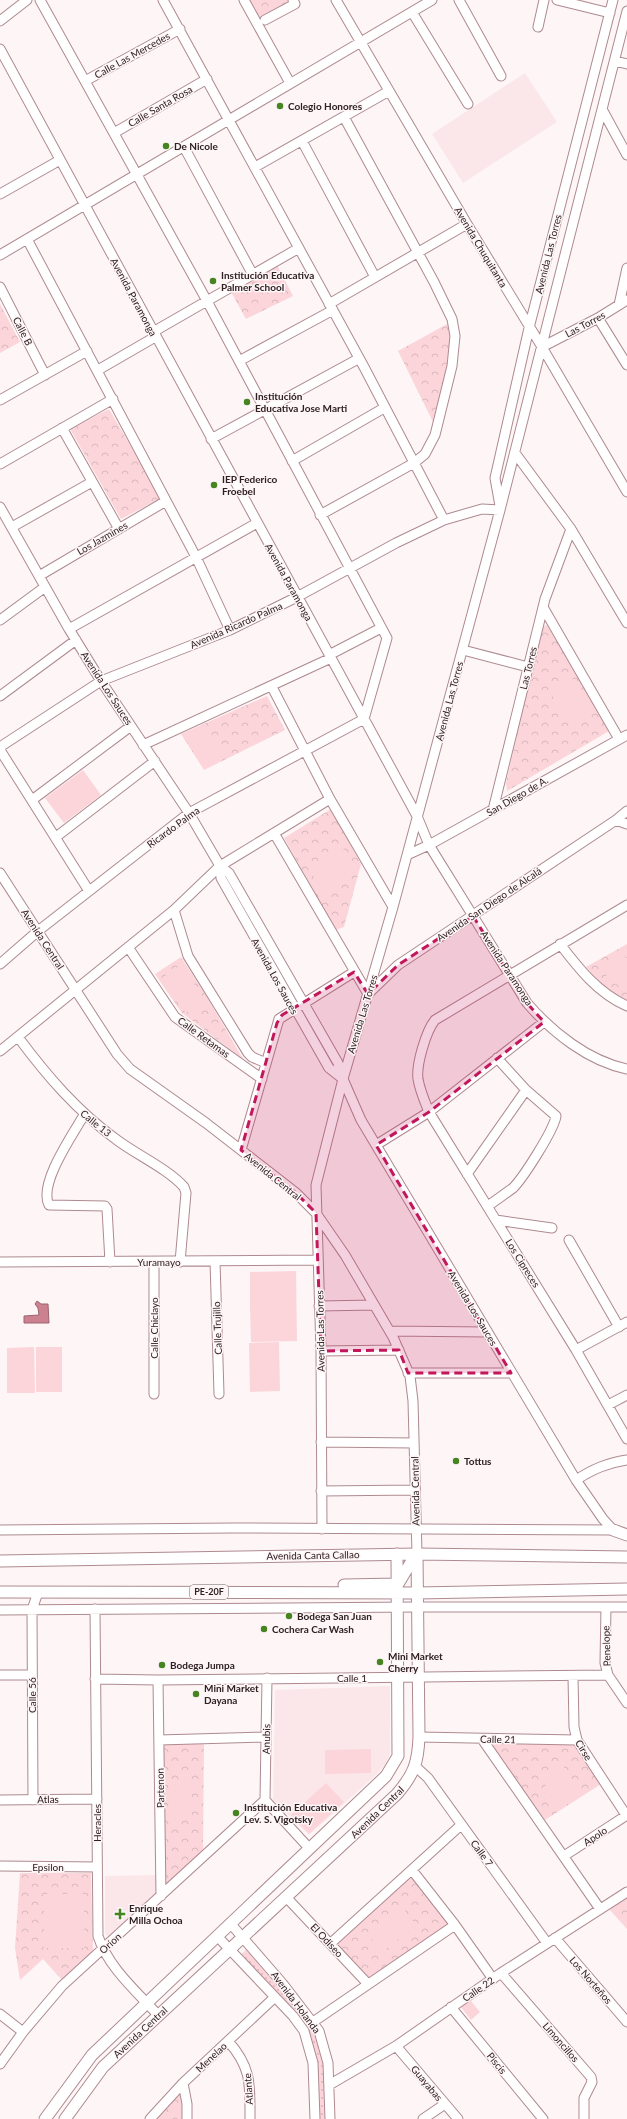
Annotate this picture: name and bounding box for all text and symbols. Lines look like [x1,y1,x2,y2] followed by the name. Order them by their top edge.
[92,29,172,81] street label: Calle Las Mercedes
[126,83,194,129] street label: Calle Santa Rosa
[288,100,363,112] place label: Colegio Honores
[275,101,285,111] marker: Colegio Honores
[174,140,218,152] place label: De Nicole
[161,141,171,151] marker: De Nicole
[452,205,510,289] street label: Avenida Chuquitanta
[532,213,564,295] street label: Avenida Las Torres
[108,256,160,338] street label: Avenida Paramonga
[221,269,314,293] place label: Institución Educativa Palmer School
[208,276,218,286] marker: Institución Educativa Palmer School
[563,308,607,340] street label: Las Torres
[11,315,35,347] street label: Calle B
[255,390,347,414] place label: Institución Educativa Jose Marti
[242,397,252,407] marker: Institución Educativa Jose Marti
[222,473,278,497] place label: IEP Federico Froebel
[209,480,219,490] marker: IEP Federico Froebel
[75,519,129,557] street label: Los Jazmines
[263,541,315,623] street label: Avenida Paramonga
[188,599,284,651] street label: Avenida Ricardo Palma
[517,645,539,691] street label: Las Torres
[79,649,135,727] street label: Avenida Los Sauces
[433,660,465,742] street label: Avenida Las Torres
[484,773,550,819] street label: San Diego de A.
[144,804,202,850] street label: Ricardo Palma
[434,864,544,944] street label: Avenida San Diego de Alcalá
[19,907,67,971] street label: Avenida Central
[478,928,536,1008] street label: Avenida Paramonga
[249,936,301,1016] street label: Avenida Los Sauces
[344,973,380,1055] street label: Avenida Las Torres
[176,1014,232,1060] street label: Calle Retamas
[78,1107,114,1139] street label: Calle 13
[242,1149,304,1203] street label: Avenida Central
[503,1236,543,1290] street label: Los Cipreces
[137,1256,181,1268] street label: Yuramayo
[446,1268,500,1348] street label: Avenida Los Sauces
[313,1290,327,1372] street label: Avenida Las Torres
[148,1297,160,1359] street label: Calle Chiclayo
[210,1301,224,1355] street label: Calle Trujillo
[464,1455,492,1467] place label: Tottus
[408,1456,422,1526] street label: Avenida Central
[451,1456,461,1466] marker: Tottus
[266,1548,360,1562] street label: Avenida Canta Callao
[190,1585,228,1599] road number: PE-20F
[297,1610,372,1622] place label: Bodega San Juan
[284,1611,294,1621] marker: Bodega San Juan
[272,1623,354,1635] place label: Cochera Car Wash
[259,1624,269,1634] marker: Cochera Car Wash
[599,1625,613,1667] street label: Penelope
[388,1650,443,1674] place label: Mini Market Cherry
[375,1657,385,1667] marker: Mini Market Cherry
[170,1659,235,1671] place label: Bodega Jumpa
[157,1660,167,1670] marker: Bodega Jumpa
[337,1672,367,1684] street label: Calle 1
[26,1677,38,1713] street label: Calle 56
[204,1682,259,1706] place label: Mini Market Dayana
[191,1689,201,1699] marker: Mini Market Dayana
[260,1724,272,1754] street label: Anubis
[480,1733,516,1745] street label: Calle 21
[573,1737,595,1763] street label: Cirse
[154,1768,166,1808] street label: Partenon
[348,1783,406,1841] street label: Avenida Central
[37,1793,59,1805] street label: Atlas
[244,1801,337,1825] place label: Institución Educativa Lev. S. Vigotsky
[91,1804,103,1842] street label: Heracles
[231,1808,241,1818] marker: Institución Educativa Lev. S. Vigotsky
[581,1824,609,1848] street label: Apolo
[468,1837,496,1869] street label: Calle 7
[32,1861,64,1873] street label: Epsilon
[129,1902,183,1926] place label: Enrique Milla Ochoa
[114,1908,126,1920] marker: Enrique Milla Ochoa
[308,1921,346,1960] street label: El Odiseo
[97,1930,123,1956] street label: Orion
[567,1954,615,2006] street label: Los Norteños
[269,1969,323,2035] street label: Avenida Holanda
[460,1974,496,2004] street label: Calle 22
[110,2004,170,2060] street label: Avenida Central
[540,2020,582,2064] street label: Limoncillos
[193,2039,229,2074] street label: Menelao
[485,2050,509,2076] street label: Piscis
[409,2063,445,2103] street label: Guayabas
[241,2073,255,2105] street label: Atlante

